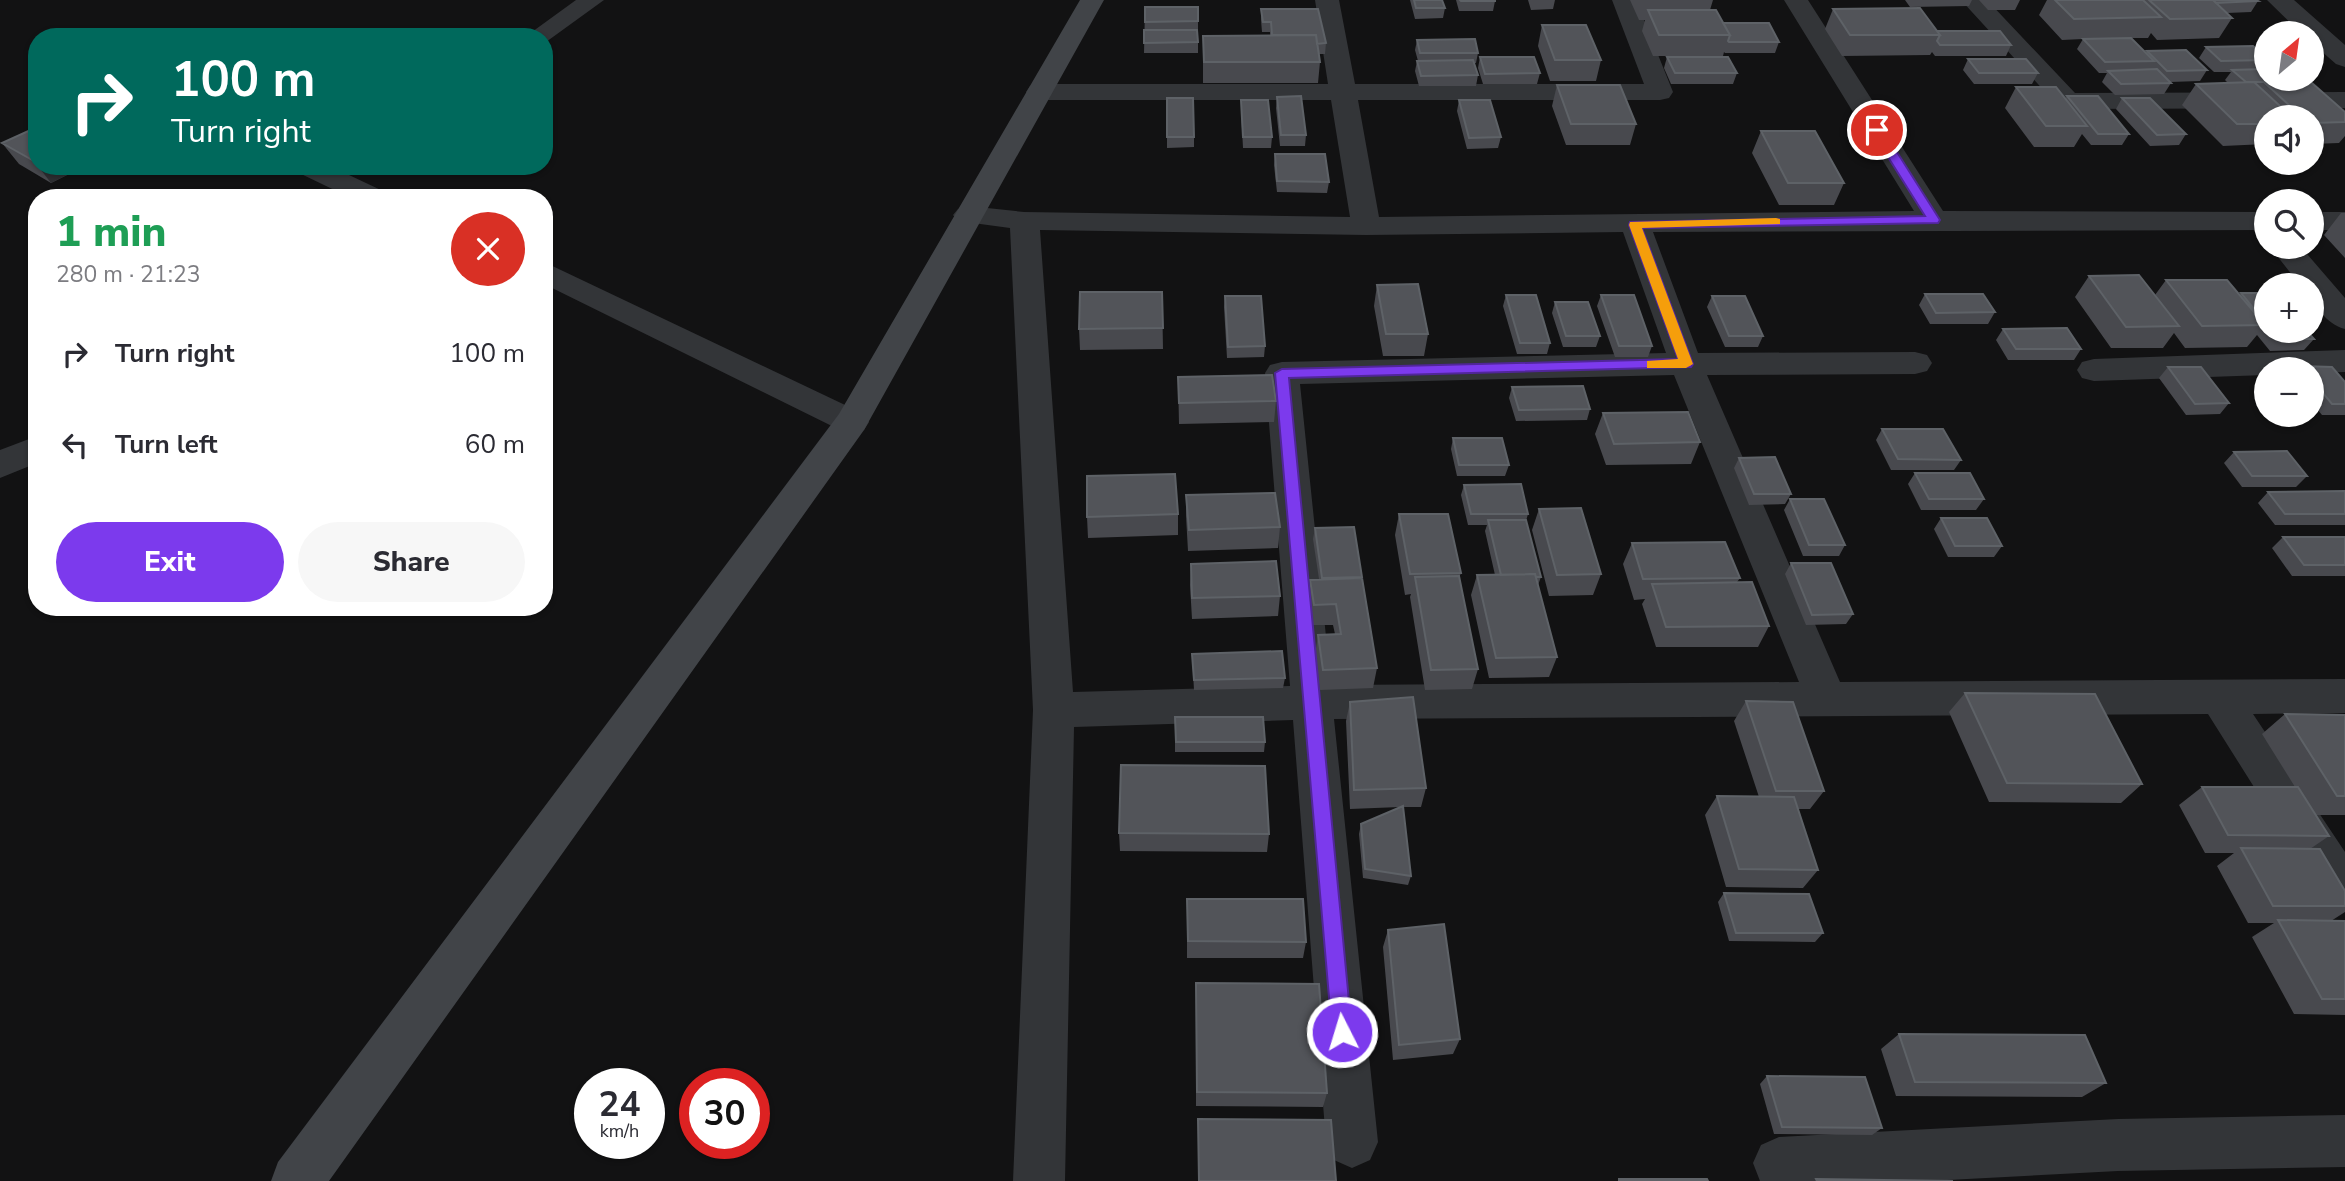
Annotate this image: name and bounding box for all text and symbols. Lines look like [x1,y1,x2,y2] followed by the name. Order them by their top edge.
[2254,21,2324,91] north arrow
[2254,21,2324,427] map controls
[171,46,315,113] text: 100 m
[56,56,147,147] icon: right
[1847,100,1907,160] pin
[2254,105,2324,175] button: sound
[171,110,311,153] text: Turn right
[1858,111,1896,149] icon: arrive
[2254,189,2324,259] button: search
[56,204,166,261] text: 1 min
[451,212,525,286] button: close
[56,259,201,290] text: 280 m · 21:23
[2254,273,2324,343] button: +
[56,335,94,373] icon: right
[115,336,234,371] text: Turn right
[449,336,525,371] text: 100 m
[2254,357,2324,427] button: −
[56,426,94,464] icon: left
[115,427,218,462] text: Turn left
[465,427,525,462] text: 60 m
[56,522,284,602] button: Exit
[298,522,525,602] button: Share
[1305,995,1379,1069] position arrow
[679,1068,770,1159] speed limit sign: 30
[598,1081,641,1128] text: 24
[600,1119,639,1143] text: km/h

